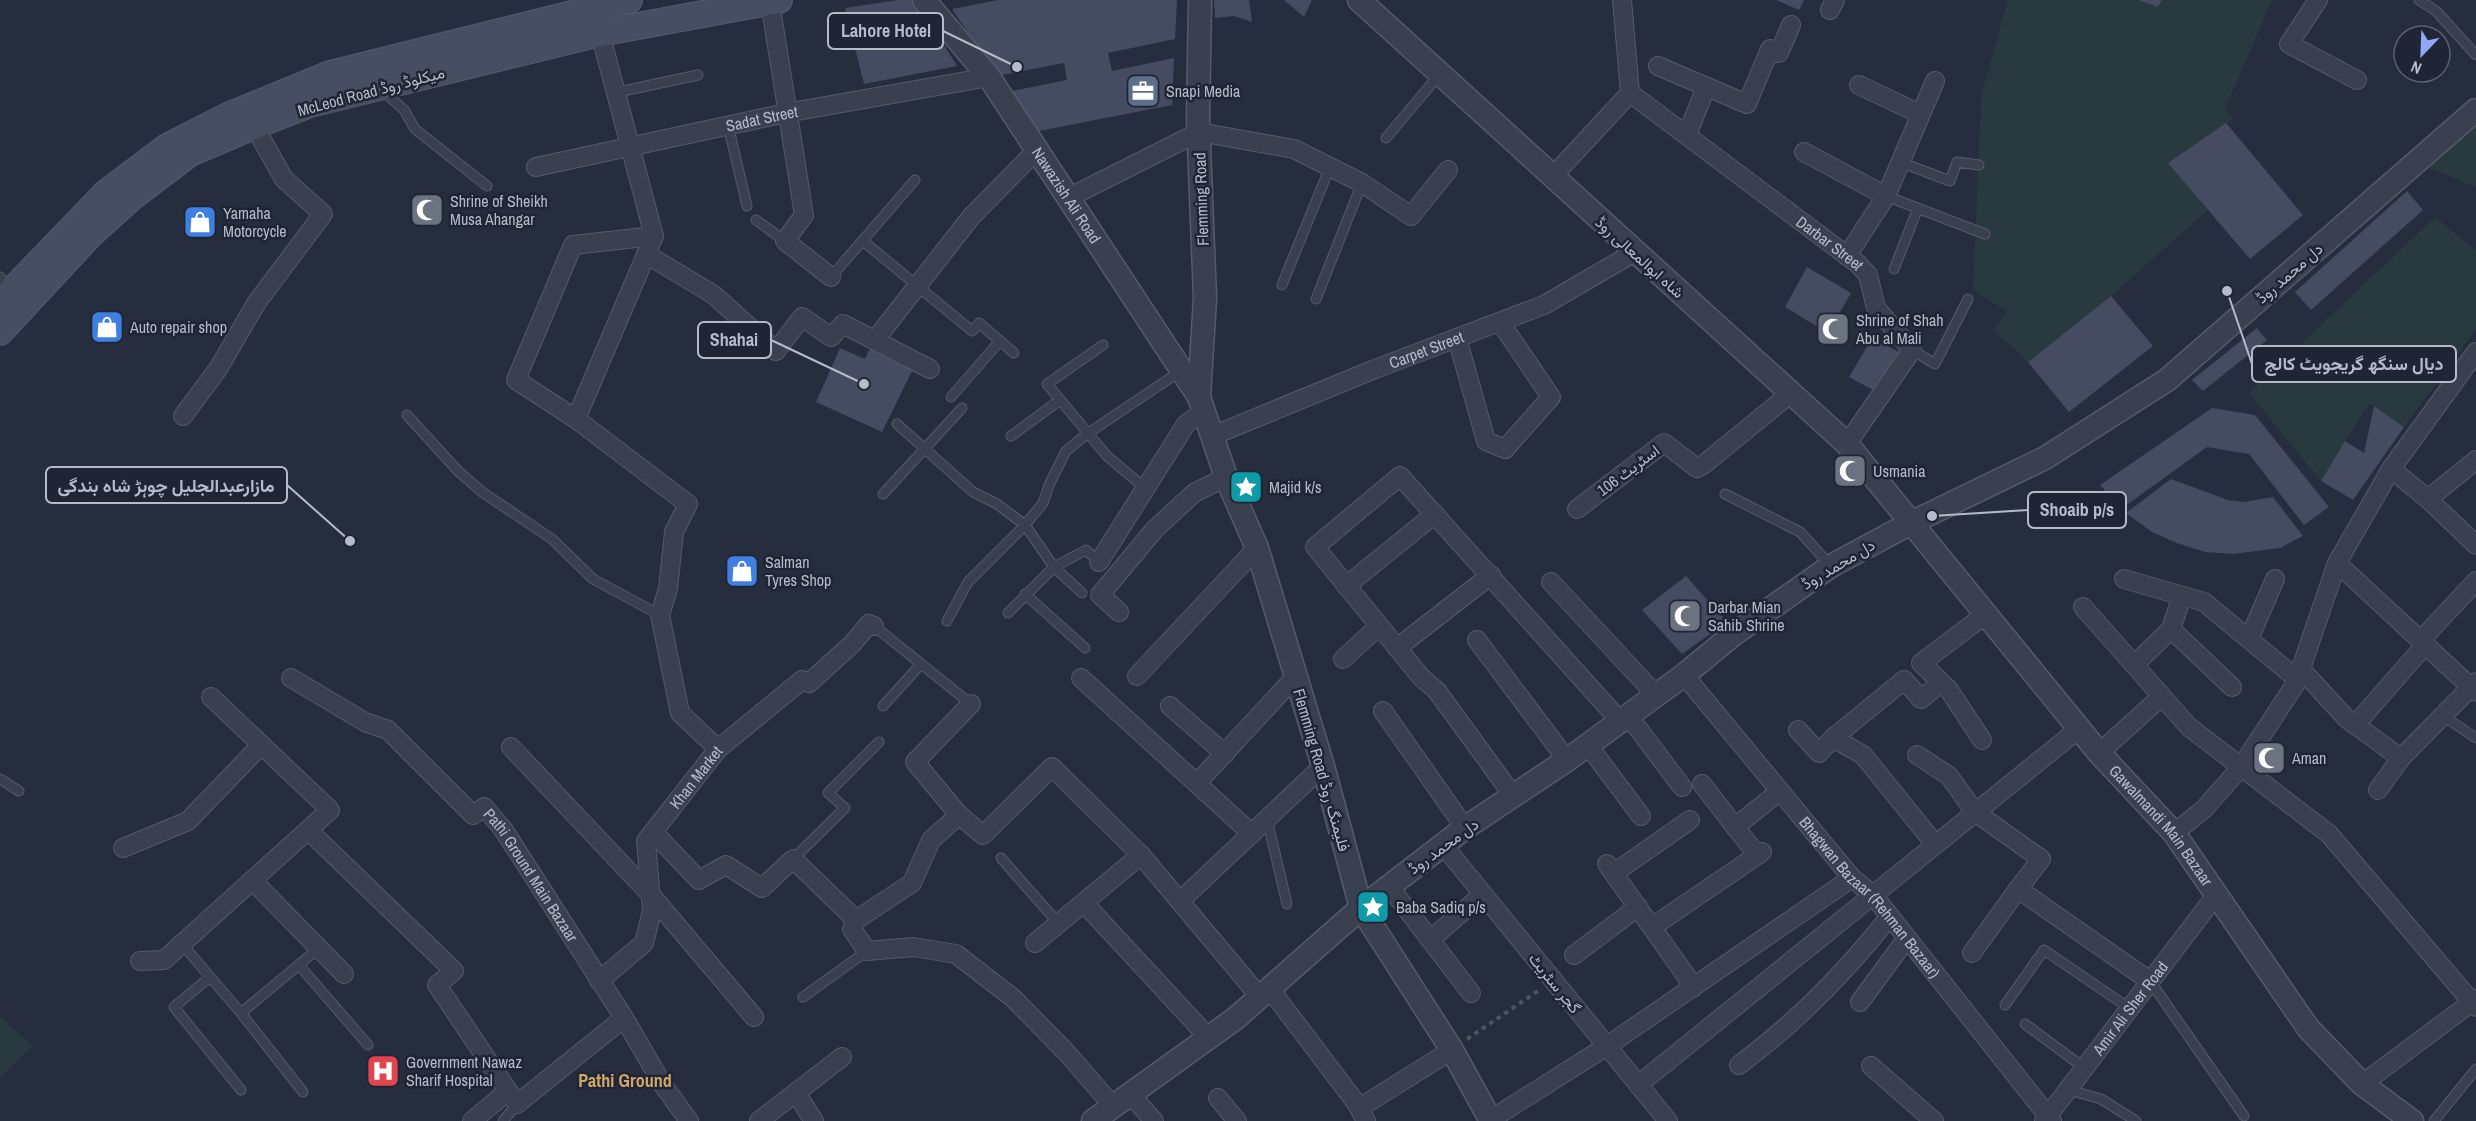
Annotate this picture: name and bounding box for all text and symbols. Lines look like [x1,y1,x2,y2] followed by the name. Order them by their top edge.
[828,13,943,49] callout: Lahore Hotel
[841,18,931,43] text: Lahore Hotel
[2392,24,2452,84] north arrow
[2407,56,2425,80] text: N
[295,61,447,121] street label: McLeod Road میکلوڈ روڈ
[1125,73,1161,109] office icon: Snapi Media
[1166,80,1241,102] place label: Snapi Media
[724,100,800,137] street label: Sadat Street
[1027,143,1106,247] street label: Nawazish Ali Road
[1188,152,1214,246] street label: Flemming Road
[450,190,548,230] place label: Shrine of Sheikh Musa Ahangar
[409,192,445,228] mosque icon: Shrine of Sheikh Musa Ahangar
[223,202,286,242] place label: Yamaha Motorcycle
[182,204,218,240] shop icon: Yamaha Motorcycle
[1591,211,1689,303] street label: شاہ ابوالمعالی روڈ
[1792,211,1869,275] street label: Darbar Street
[2251,238,2327,308] street label: دل محمد روڈ
[89,309,125,345] shop icon: Auto repair shop
[1855,309,1944,349] place label: Shrine of Shah Abu al Mali
[1815,311,1851,347] mosque icon: Shrine of Shah Abu al Mali
[129,316,227,338] place label: Auto repair shop
[698,322,771,358] callout: Shahai
[1386,325,1467,374] street label: Carpet Street
[710,327,758,352] text: Shahai
[2252,346,2456,382] callout: دیال سنگھ گریجویٹ کالج
[2264,351,2444,376] text: دیال سنگھ گریجویٹ کالج
[1592,439,1664,501] street label: اسٹریٹ 106
[1832,453,1868,489] mosque icon: Usmania
[1873,460,1926,482] place label: Usmania
[46,467,287,503] callout: مازارعبدالجلیل چوہڑ شاہ بندگی
[1228,469,1264,505] place icon: Majid k/s
[57,473,275,498] text: مازارعبدالجلیل چوہڑ شاہ بندگی
[1269,476,1322,498] place label: Majid k/s
[2028,492,2126,528] callout: Shoaib p/s
[2040,497,2114,522] text: Shoaib p/s
[1797,533,1879,595] street label: دل محمد روڈ
[765,551,831,591] place label: Salman Tyres Shop
[724,553,760,589] shop icon: Salman Tyres Shop
[1708,596,1785,636] place label: Darbar Mian Sahib Shrine
[1667,598,1703,634] mosque icon: Darbar Mian Sahib Shrine
[1288,686,1356,854] street label: Flemming Road فلیمنگ روڈ
[2251,740,2287,776] mosque icon: Aman
[664,741,728,813] street label: Khan Market
[2291,747,2326,769] place label: Aman
[2104,760,2218,891] street label: Gawalmandi Main Bazaar
[479,803,584,946] street label: Pathi Ground Main Bazaar
[1794,812,1946,983] street label: Bhagwan Bazaar (Rehman Bazaar)
[1403,813,1483,879] street label: دل محمد روڈ
[1355,889,1391,925] place icon: Baba Sadiq p/s
[1396,896,1486,918] place label: Baba Sadiq p/s
[1524,948,1586,1018] street label: گجر سٹریٹ
[2087,957,2173,1060] street label: Amir Ali Sher Road
[406,1051,522,1091] place label: Government Nawaz Sharif Hospital
[365,1053,401,1089] hospital icon: Government Nawaz Sharif Hospital
[578,1068,672,1093] district label: Pathi Ground

